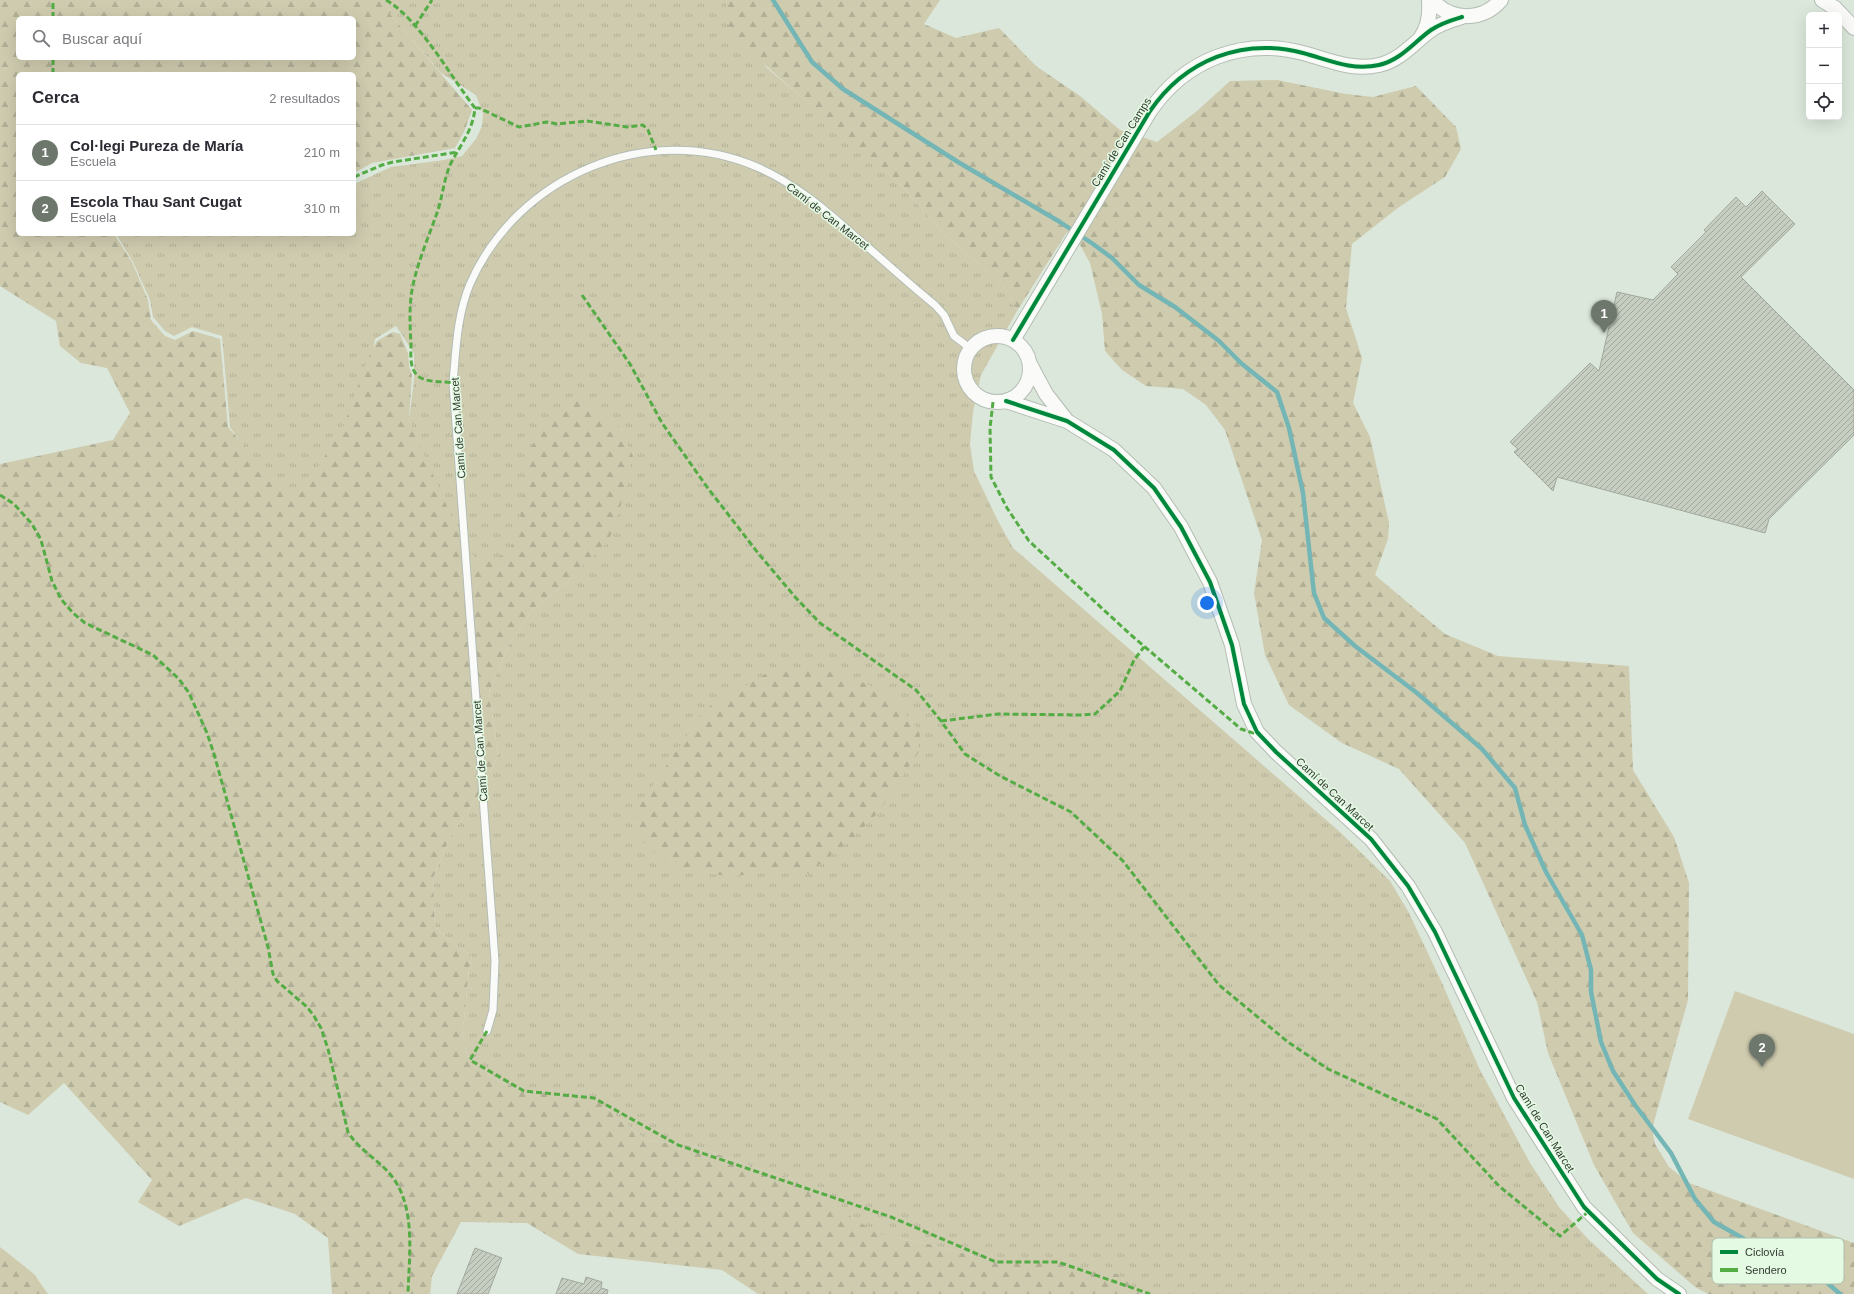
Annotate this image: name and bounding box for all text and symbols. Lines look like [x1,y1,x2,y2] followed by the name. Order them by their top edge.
[1806,12,1842,120] map controls
[1806,12,1842,48] button: +
[16,16,356,60] search box
[30,27,52,49] icon: search
[62,30,142,47] text: Buscar aquí
[1806,48,1842,84] button: −
[1806,84,1842,120] button: locate
[32,88,79,107] text: Cerca
[269,91,340,106] text: 2 resultados
[1089,95,1154,189] street label: Camí de Can Camps
[70,137,243,154] text: Col·legi Pureza de María
[41,145,49,160] text: 1
[304,145,340,160] text: 210 m
[70,154,116,169] text: Escuela
[784,180,872,252] street label: Camí de Can Marcet
[70,193,242,210] text: Escola Thau Sant Cugat
[41,201,49,216] text: 2
[304,201,340,216] text: 310 m
[70,210,116,225] text: Escuela
[1591,300,1617,333] pin: 1
[448,377,468,479] street label: Camí de Can Marcet
[1197,593,1217,613] your location
[470,700,490,802] street label: Camí de Can Marcet
[1294,755,1376,833] street label: Camí de Can Marcet
[1749,1034,1775,1067] pin: 2
[1513,1082,1577,1174] street label: Camí de Can Marcet
[1712,1238,1844,1284] legend
[1745,1246,1785,1258] text: Ciclovía
[1745,1264,1787,1276] text: Sendero

